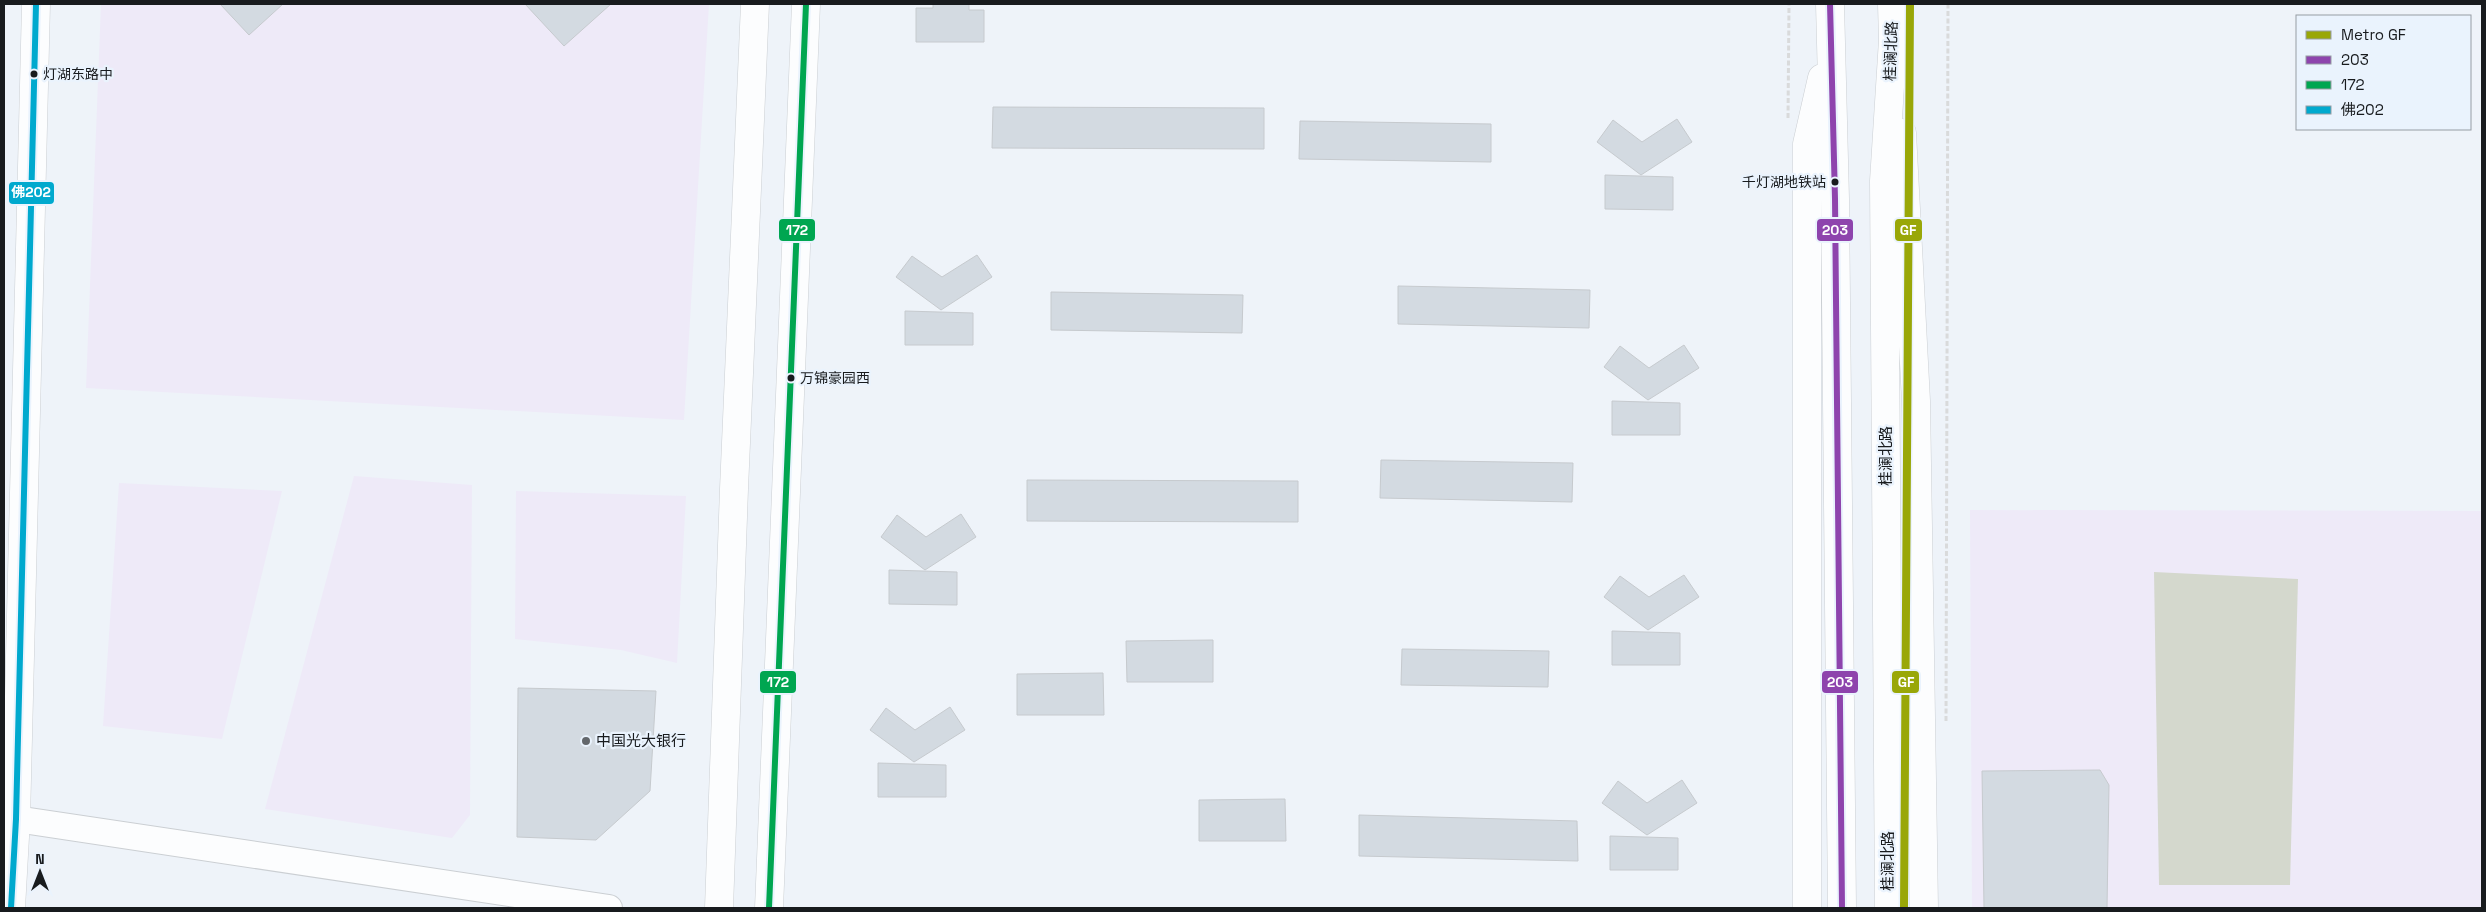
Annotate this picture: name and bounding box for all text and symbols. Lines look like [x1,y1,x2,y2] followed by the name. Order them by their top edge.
[2296,15,2471,130] legend
[1880,21,1901,81] street label: 桂澜北路
[2341,25,2406,44] text: Metro GF
[2341,50,2369,69] text: 203
[43,65,113,83] place label: 灯湖东路中
[29,69,39,79] marker: 灯湖东路中
[2341,75,2365,94] text: 172
[2341,100,2384,119] text: 佛202
[1742,173,1826,191] place label: 千灯湖地铁站
[1830,177,1840,187] marker: 千灯湖地铁站
[8,181,55,205] line badge: 佛202
[11,183,51,201] text: 佛202
[778,218,816,242] line badge: 172
[1816,218,1854,242] line badge: 203
[1894,218,1923,242] line badge: GF
[786,221,808,239] text: 172
[1822,221,1848,239] text: 203
[1900,221,1917,239] text: GF
[800,369,870,387] place label: 万锦豪园西
[786,373,796,383] marker: 万锦豪园西
[1876,426,1895,486] street label: 桂澜北路
[759,670,797,694] line badge: 172
[1821,670,1859,694] line badge: 203
[1891,670,1920,694] line badge: GF
[767,673,789,691] text: 172
[1827,673,1853,691] text: 203
[1898,673,1915,691] text: GF
[596,731,686,750] place label: 中国光大银行
[580,735,592,747] marker: 中国光大银行
[1878,831,1897,891] street label: 桂澜北路
[15,847,65,897] north arrow
[35,850,45,868] text: N

